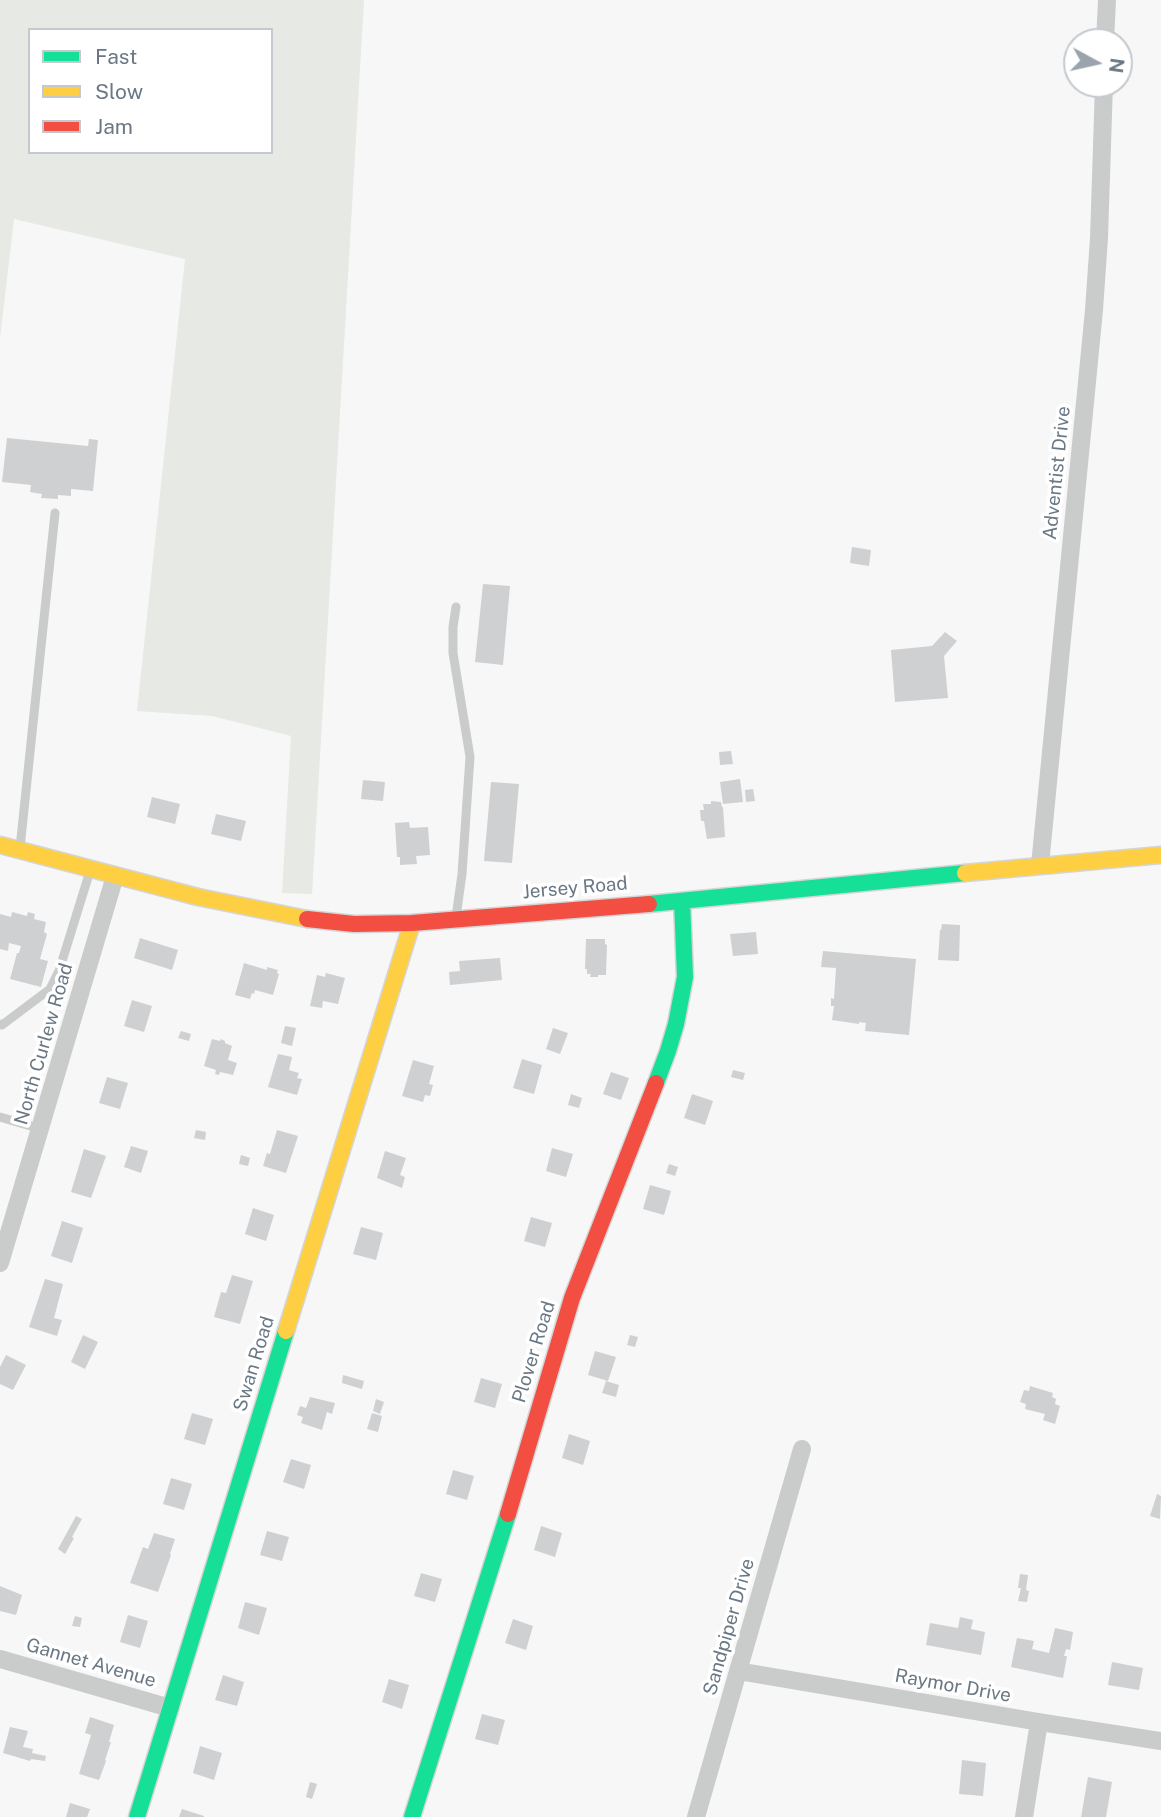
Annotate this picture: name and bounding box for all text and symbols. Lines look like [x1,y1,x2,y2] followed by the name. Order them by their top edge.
[28,28,273,154] legend
[1063,28,1133,98] north arrow
[95,44,137,69] text: Fast
[1105,57,1129,75] text: N
[95,79,143,104] text: Slow
[95,114,133,139] text: Jam
[1039,405,1075,541] street label: Adventist Drive
[521,872,629,904] street label: Jersey Road
[10,961,78,1127] street label: North Curlew Road
[508,1298,560,1406] street label: Plover Road
[229,1314,279,1414] street label: Swan Road
[699,1556,759,1698] street label: Sandpiper Drive
[23,1634,159,1692] street label: Gannet Avenue
[893,1665,1013,1707] street label: Raymor Drive

